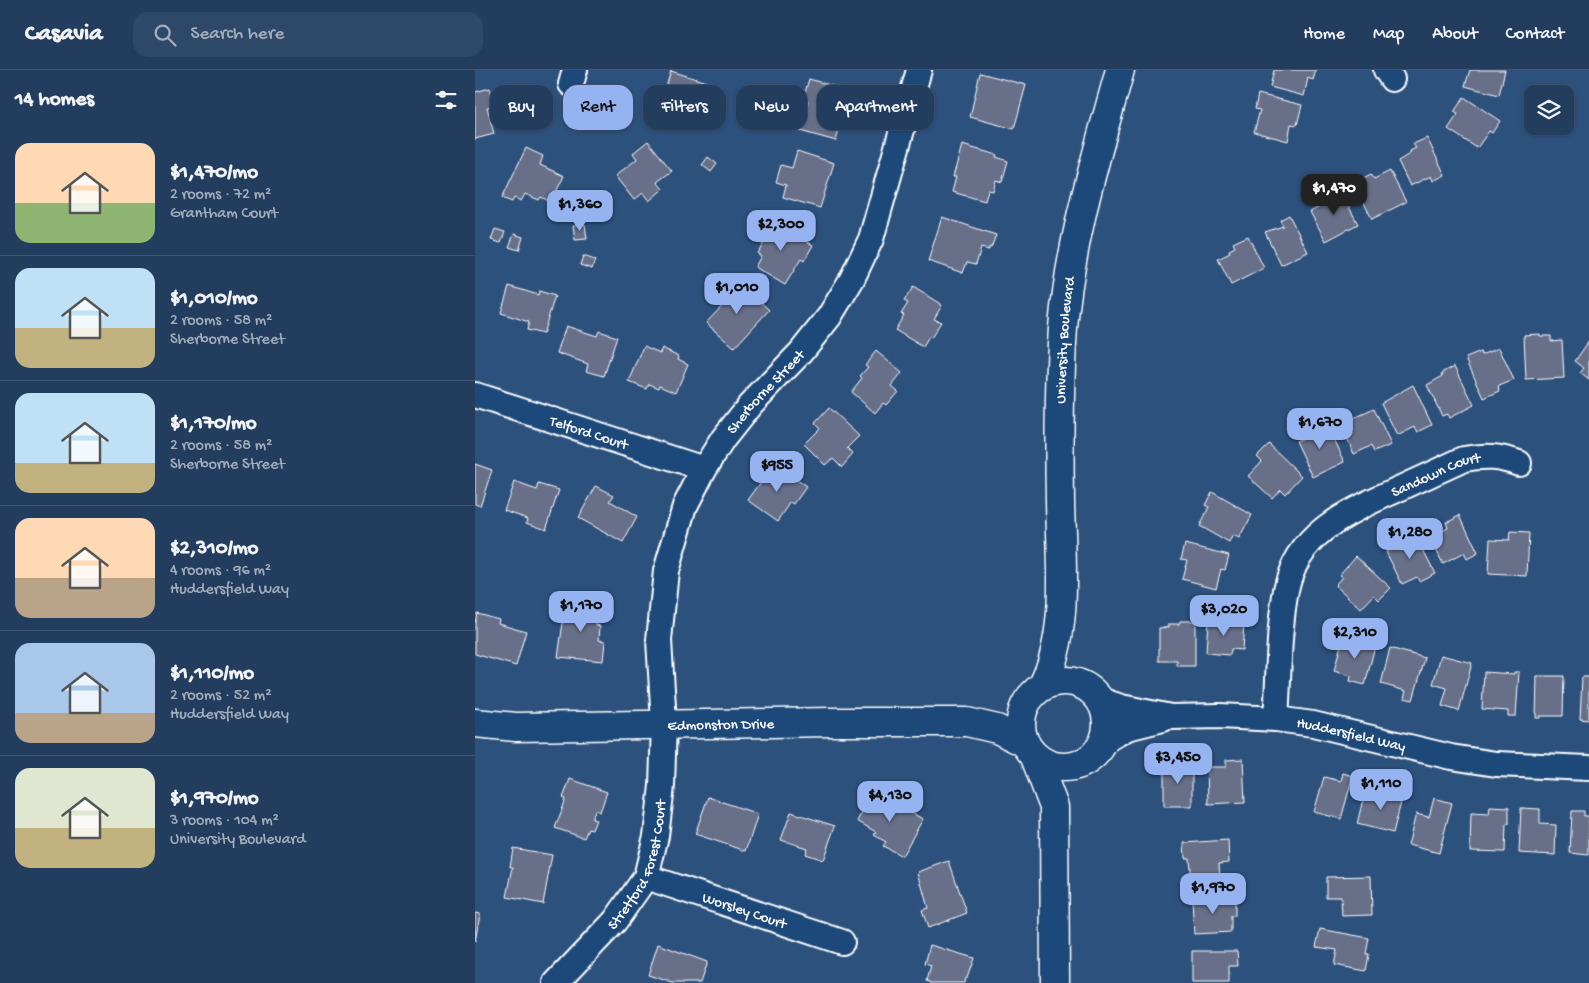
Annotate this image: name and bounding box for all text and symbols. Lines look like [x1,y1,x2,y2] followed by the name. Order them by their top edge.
[133,12,483,57] search box
[25,20,103,49] text: Casavia
[151,21,179,49] icon: search
[191,23,284,46] text: Search here
[1303,24,1345,45] text: Home
[1373,24,1404,45] text: Map
[1432,24,1478,45] text: About
[1506,24,1564,45] text: Contact
[490,85,553,130] chip: Buy
[563,85,633,130] chip: Rent
[643,85,726,130] chip: Filters
[736,85,807,130] chip: New
[817,85,934,130] chip: Apartment
[1524,85,1574,135] map controls
[1524,85,1574,135] button: layers
[432,86,460,114] icon: filters
[15,88,94,113] text: 14 homes
[170,161,258,186] text: $1,470/mo
[55,163,115,223] icon: home
[1293,174,1375,216] pin: $1,470
[1312,180,1356,199] text: $1,470
[170,186,271,205] text: 2 rooms · 72 m²
[539,190,621,232] pin: $1,360
[558,196,602,215] text: $1,360
[170,205,278,224] text: Grantham Court
[740,210,822,252] pin: $2,300
[758,216,804,235] text: $2,300
[696,272,778,315] pin: $1,010
[1053,275,1080,404] street label: University Boulevard
[715,279,759,298] text: $1,010
[170,287,258,312] text: $1,010/mo
[55,288,115,348] icon: home
[170,312,272,331] text: 2 rooms · 58 m²
[170,331,285,350] text: Sherborne Street
[724,345,811,438] street label: Sherborne Street
[1279,408,1361,450] pin: $1,670
[170,412,257,437] text: $1,170/mo
[546,412,632,455] street label: Telford Court
[55,413,115,473] icon: home
[1298,414,1342,433] text: $1,670
[170,437,272,456] text: 2 rooms · 58 m²
[747,450,807,493] pin: $955
[1389,450,1483,502] street label: Sandown Court
[170,456,285,475] text: Sherborne Street
[761,457,793,476] text: $955
[1369,518,1451,560] pin: $1,280
[1388,524,1432,543] text: $1,280
[170,537,258,562] text: $2,310/mo
[55,538,115,598] icon: home
[170,562,271,581] text: 4 rooms · 96 m²
[170,581,289,600] text: Huddersfield Way
[540,590,622,633] pin: $1,170
[1183,594,1265,637] pin: $3,020
[560,597,602,616] text: $1,170
[1201,601,1247,620] text: $3,020
[1314,618,1396,660] pin: $2,310
[1333,624,1377,643] text: $2,310
[170,662,254,687] text: $1,110/mo
[55,663,115,723] icon: home
[170,687,272,706] text: 2 rooms · 52 m²
[170,706,289,725] text: Huddersfield Way
[1295,715,1408,757] street label: Huddersfield Way
[667,716,775,736] street label: Edmonston Drive
[1137,742,1219,785] pin: $3,450
[1155,749,1201,768] text: $3,450
[1340,768,1422,811] pin: $1,110
[1361,775,1401,794] text: $1,110
[849,780,931,823] pin: $4,130
[170,787,259,812] text: $1,970/mo
[868,787,912,806] text: $4,130
[55,788,115,848] icon: home
[605,797,672,934] street label: Stretford Forest Court
[170,812,279,831] text: 3 rooms · 104 m²
[170,831,306,850] text: University Boulevard
[1172,872,1254,915] pin: $1,970
[1191,879,1235,898] text: $1,970
[700,889,790,935] street label: Worsley Court

